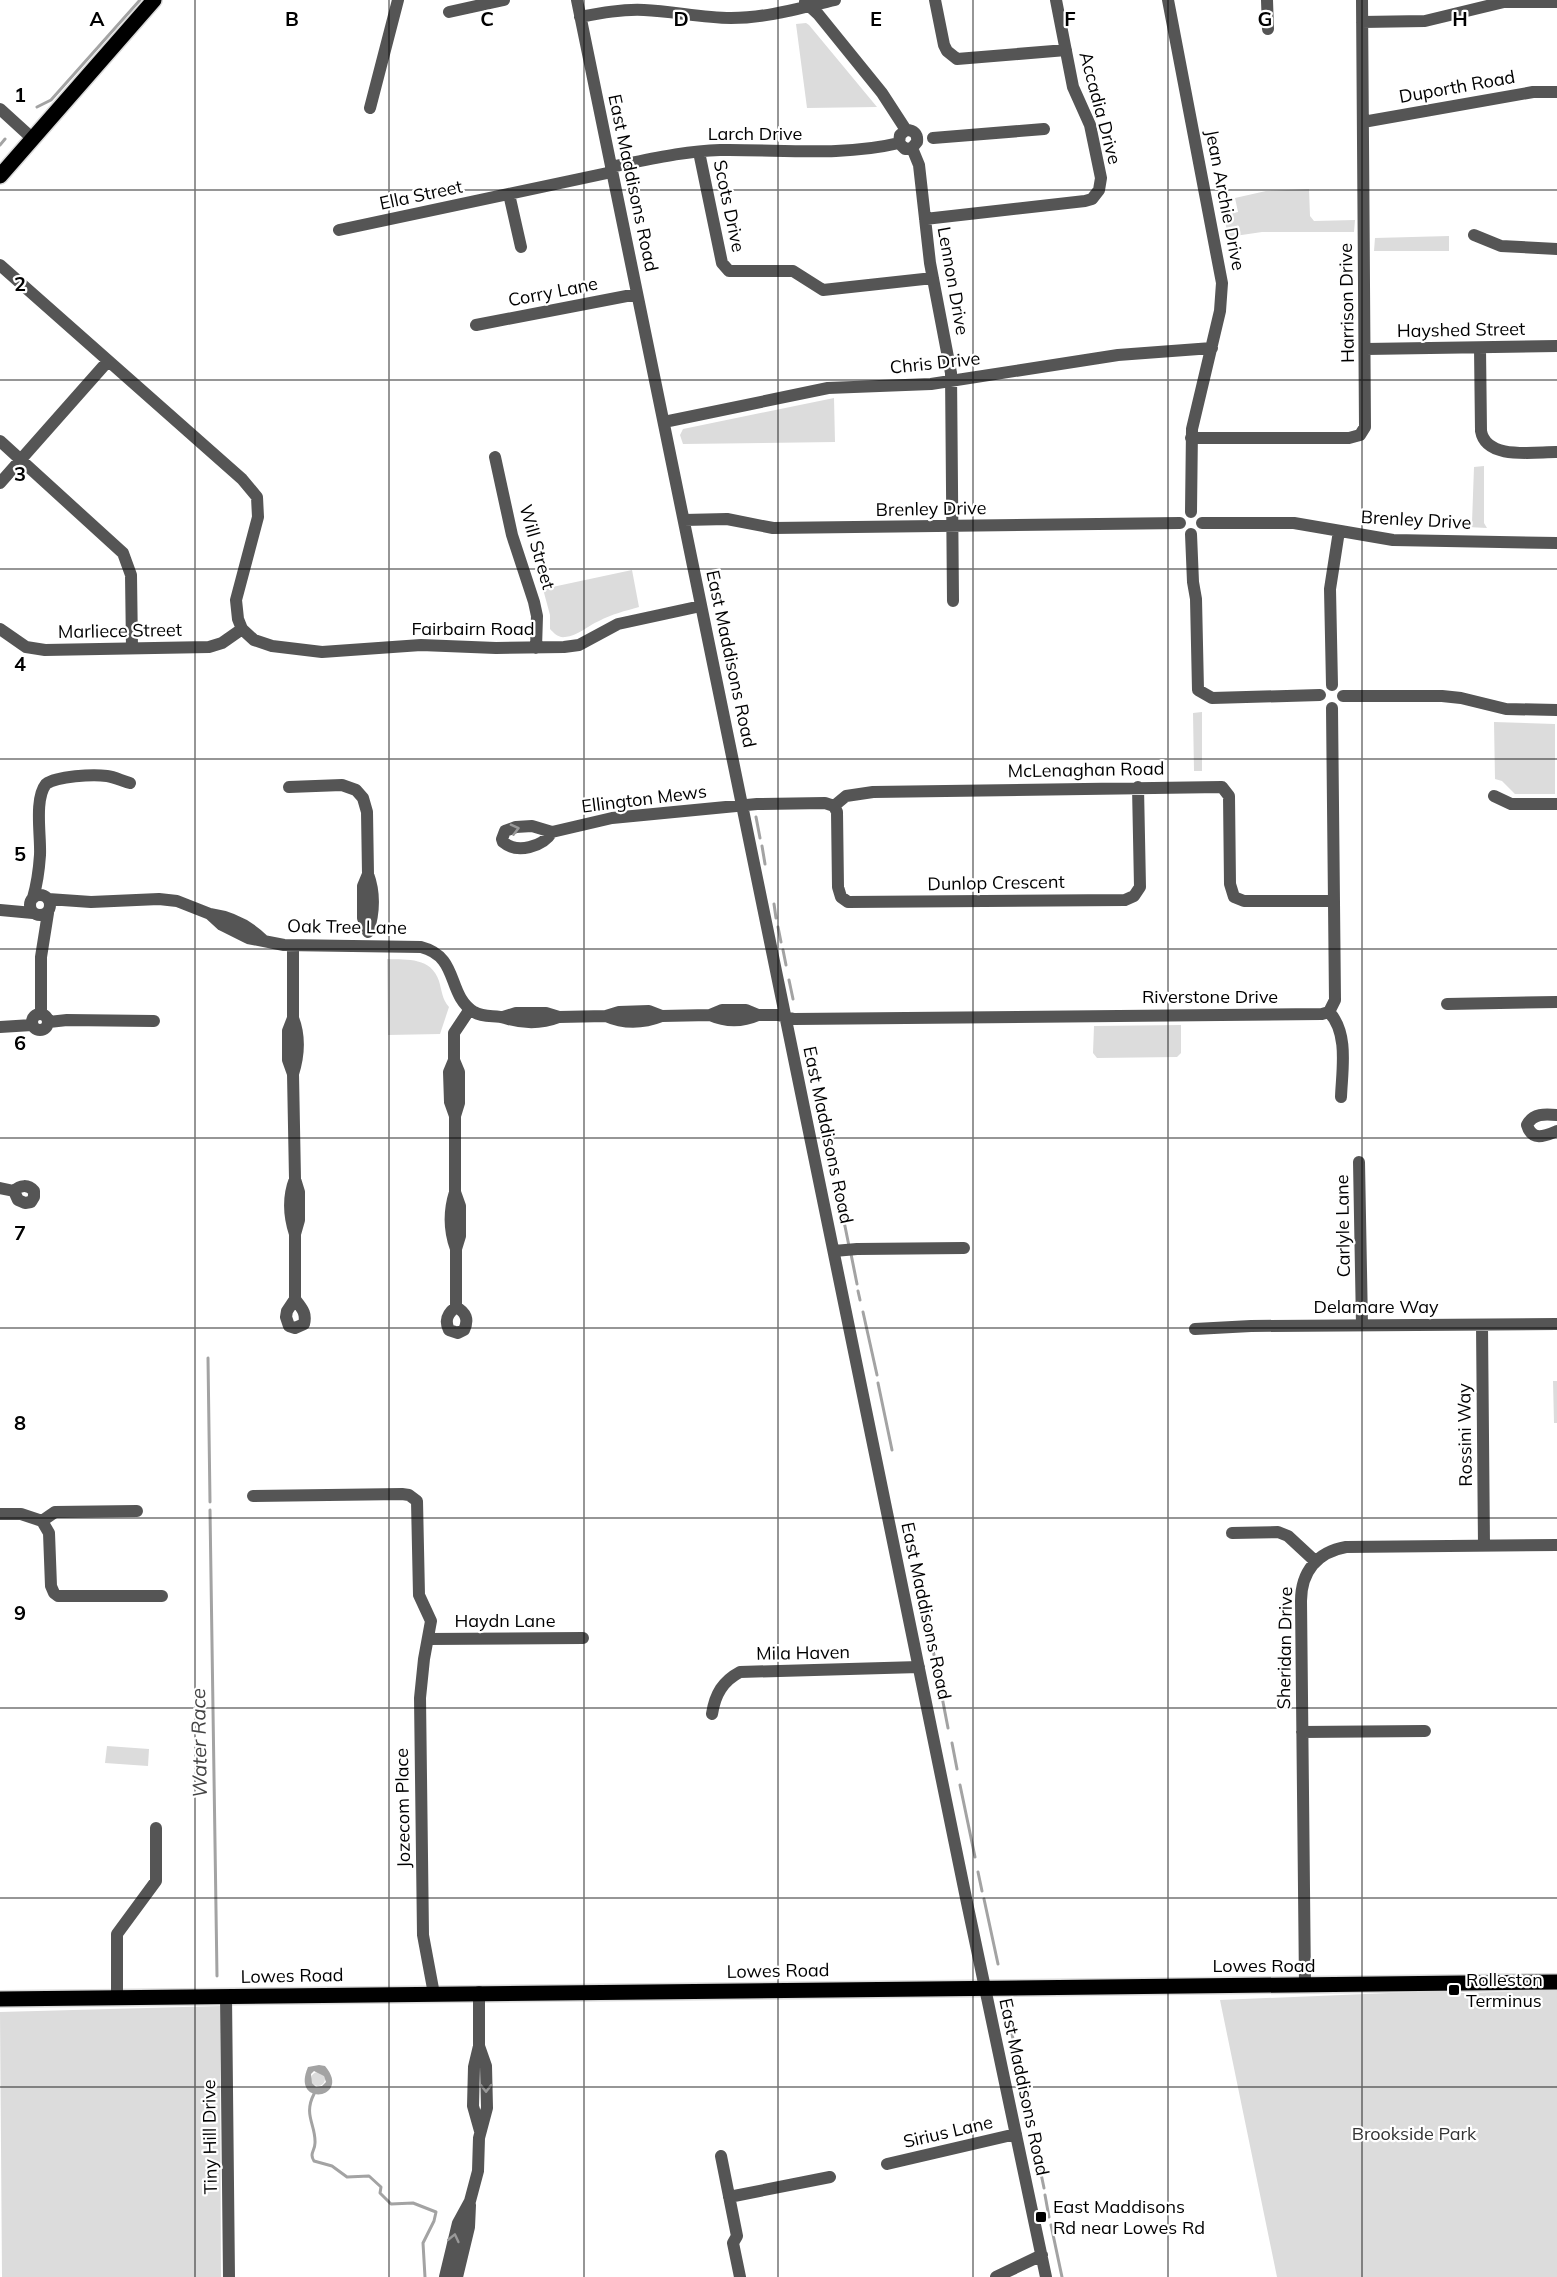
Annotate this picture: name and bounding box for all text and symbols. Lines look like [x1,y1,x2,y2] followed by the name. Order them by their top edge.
[90,6,105,31] text: A
[285,6,299,31] text: B
[480,6,494,31] text: C
[673,6,689,31] text: D
[870,6,882,31] text: E
[1064,6,1076,31] text: F
[1258,6,1272,31] text: G
[1452,6,1468,31] text: H
[1074,49,1127,167] street label: Accadia Drive
[1397,65,1517,108] street label: Duporth Road
[14,82,26,107] text: 1
[603,92,664,274] street label: East Maddisons Road
[708,122,802,145] street label: Larch Drive
[1201,127,1250,272] street label: Jean Archie Drive
[709,158,750,254] street label: Scots Drive
[377,174,465,215] street label: Ella Street
[933,225,974,337] street label: Lennon Drive
[1334,243,1359,363] street label: Harrison Drive
[14,271,26,296] text: 2
[506,272,600,311] street label: Corry Lane
[1397,317,1525,342] street label: Hayshed Street
[889,346,981,379] street label: Chris Drive
[14,461,26,486] text: 3
[875,496,987,521] street label: Brenley Drive
[514,502,561,592] street label: Will Street
[1360,505,1472,534] street label: Brenley Drive
[701,568,762,750] street label: East Maddisons Road
[411,617,535,640] street label: Fairbairn Road
[58,618,182,643] street label: Marliece Street
[14,651,26,676] text: 4
[1007,757,1165,782] street label: McLenaghan Road
[580,779,708,818] street label: Ellington Mews
[510,823,520,836] one-way arrow
[14,841,26,866] text: 5
[927,870,1065,895] street label: Dunlop Crescent
[287,914,407,939] street label: Oak Tree Lane
[1142,985,1278,1008] street label: Riverstone Drive
[14,1030,26,1055] text: 6
[798,1044,859,1226] street label: East Maddisons Road
[1330,1174,1355,1278] street label: Carlyle Lane
[14,1220,26,1245] text: 7
[1313,1295,1439,1318] street label: Delamare Way
[1452,1383,1477,1487] street label: Rossini Way
[14,1410,26,1435] text: 8
[896,1520,957,1702] street label: East Maddisons Road
[1272,1586,1297,1710] street label: Sheridan Drive
[14,1600,26,1625] text: 9
[455,1609,555,1632] street label: Haydn Lane
[756,1640,850,1665] street label: Mila Haven
[185,1688,212,1798] water label: Water Race
[390,1748,415,1868] street label: Jozecom Place
[1213,1954,1315,1977] street label: Lowes Road
[726,1958,830,1983] street label: Lowes Road
[240,1963,344,1988] street label: Lowes Road
[1466,1968,1543,2012] place label: Rolleston Terminus
[1447,1983,1461,1997] marker: Rolleston Terminus
[994,1996,1055,2178] street label: East Maddisons Road
[197,2079,222,2195] street label: Tiny Hill Drive
[480,2084,493,2093] one-way arrow
[901,2110,995,2153] street label: Sirius Lane
[1352,2122,1477,2145] park label: Brookside Park
[1053,2195,1205,2239] place label: East Maddisons Rd near Lowes Rd
[1034,2210,1048,2224] marker: East Maddisons Rd near Lowes Rd
[447,2233,460,2243] one-way arrow

